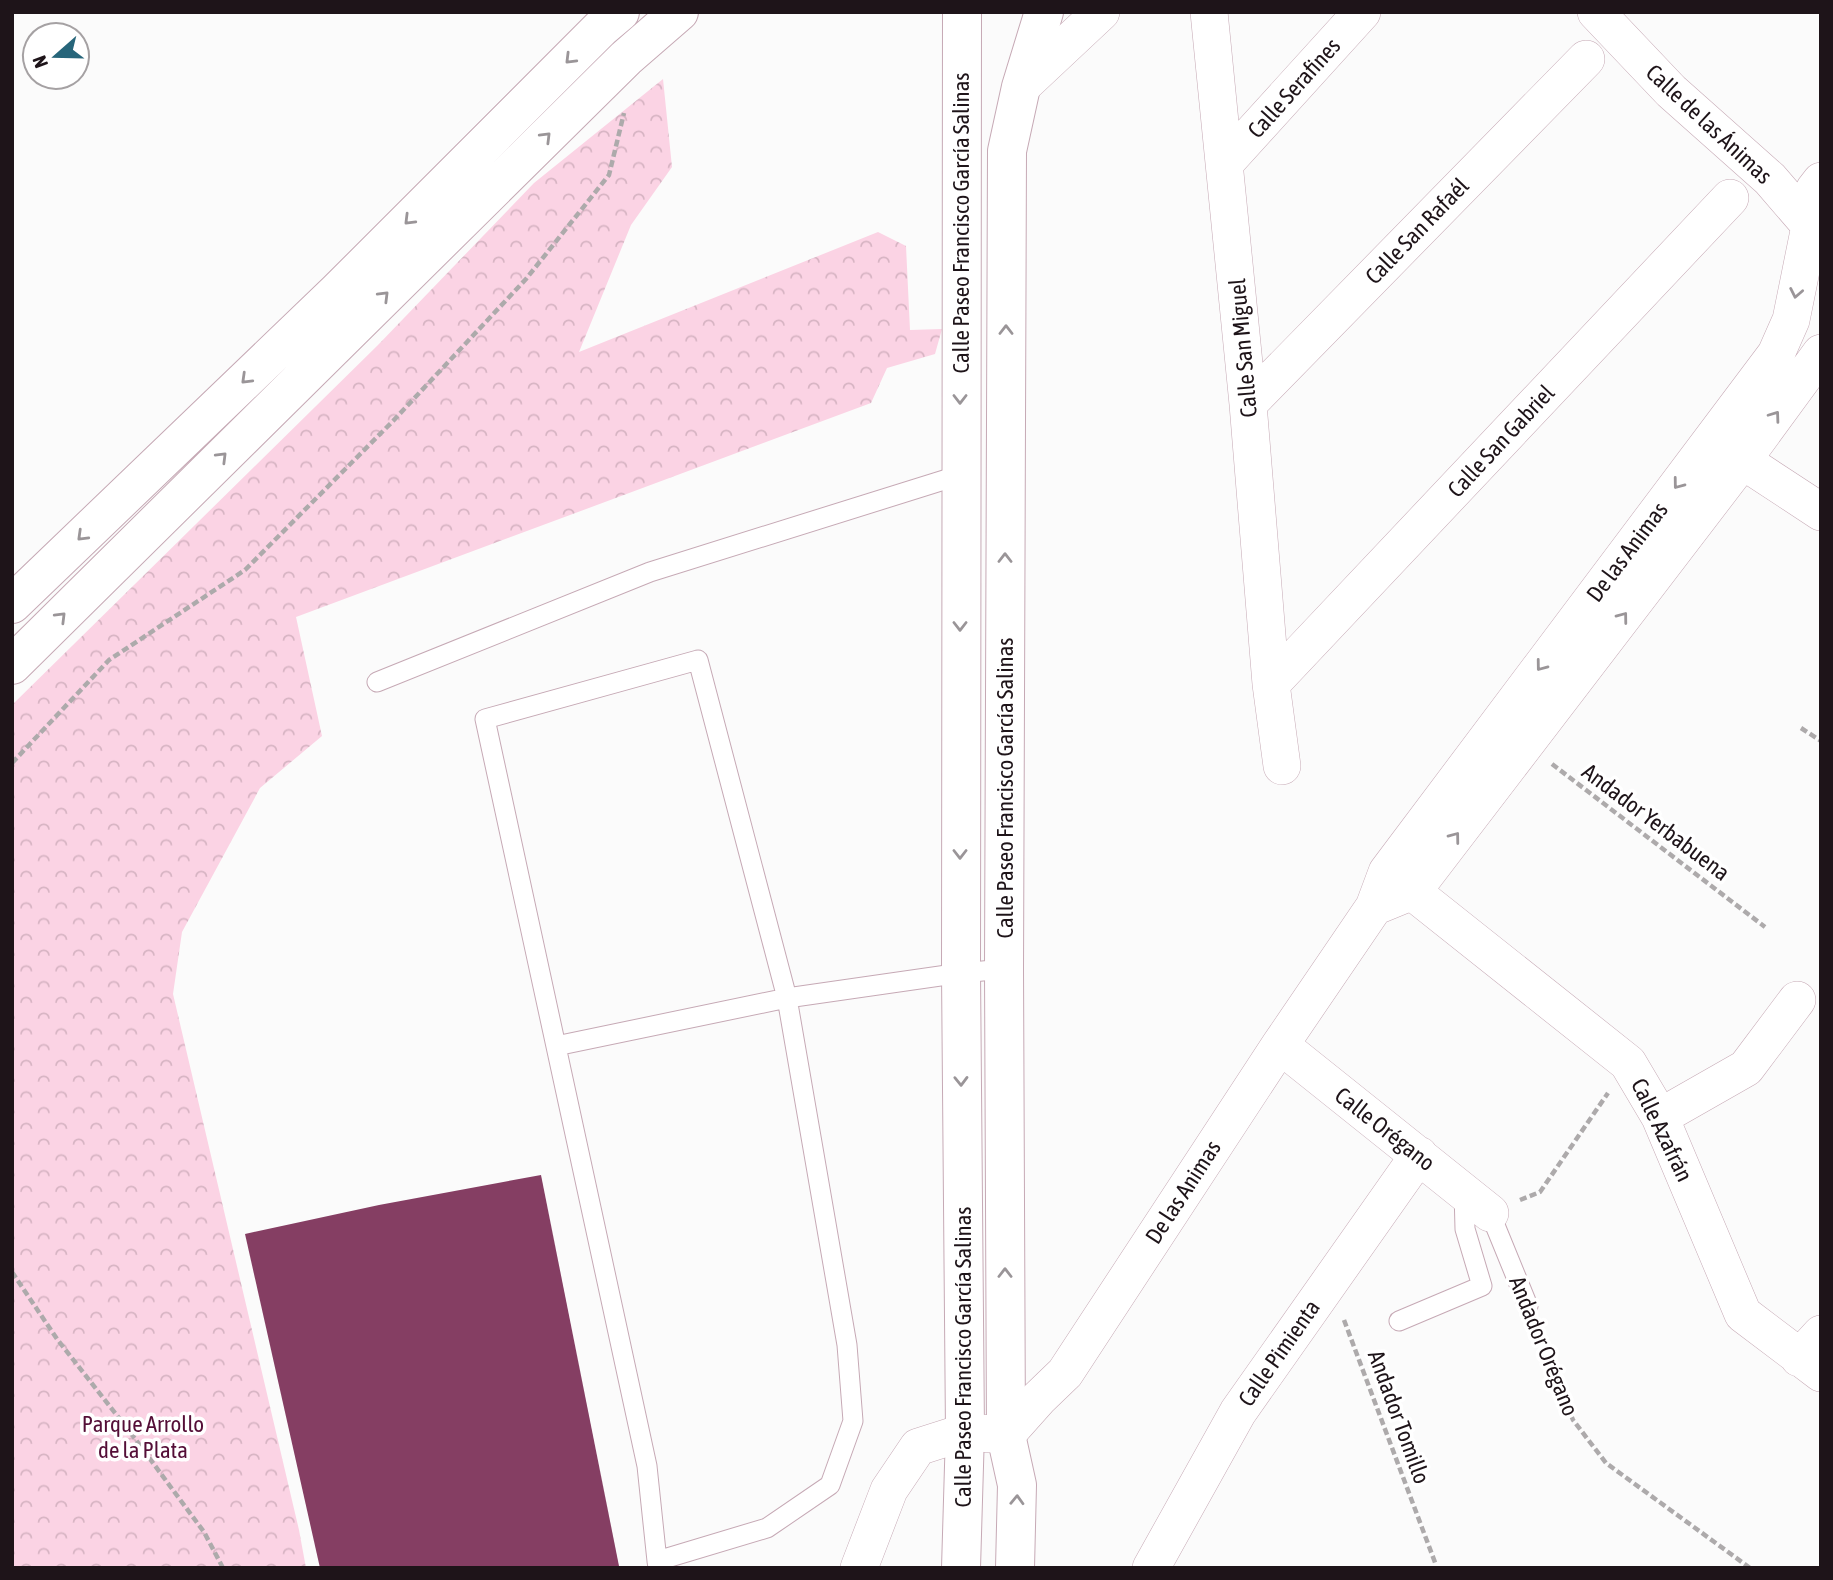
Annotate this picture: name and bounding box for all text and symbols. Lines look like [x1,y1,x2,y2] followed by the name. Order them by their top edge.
[21,21,91,91] north arrow
[1242,33,1346,143] street label: Calle Serafines
[566,51,579,64] one-way arrow
[28,53,52,71] text: N
[1641,59,1777,189] street label: Calle de las Ánimas
[948,73,974,373] street label: Calle Paseo Francisco García Salinas
[537,132,550,145] one-way arrow
[1360,173,1474,289] street label: Calle San Rafaél
[405,212,417,224] one-way arrow
[1224,277,1262,419] street label: Calle San Miguel
[1790,287,1805,299] one-way arrow
[375,292,388,305] one-way arrow
[998,324,1014,335] one-way arrow
[242,370,255,383] one-way arrow
[1443,380,1559,502] street label: Calle San Gabriel
[952,394,968,405] one-way arrow
[1766,411,1779,424] one-way arrow
[214,452,227,465] one-way arrow
[1673,476,1686,489] one-way arrow
[1581,497,1673,607] street label: De las Animas
[77,528,90,541] one-way arrow
[997,552,1013,562] one-way arrow
[52,612,65,625] one-way arrow
[1614,612,1627,625] one-way arrow
[952,622,968,632] one-way arrow
[992,638,1018,938] street label: Calle Paseo Francisco García Salinas
[1537,658,1550,671] one-way arrow
[1577,758,1735,886] street label: Andador Yerbabuena
[1446,832,1459,845] one-way arrow
[952,849,968,860] one-way arrow
[1626,1074,1698,1186] street label: Calle Azafrán
[954,1076,969,1087] one-way arrow
[1330,1082,1440,1176] street label: Calle Orégano
[1140,1136,1226,1248] street label: De las Animas
[950,1207,976,1507] street label: Calle Paseo Francisco García Salinas
[997,1268,1013,1278] one-way arrow
[1504,1272,1584,1420] street label: Andador Orégano
[1233,1295,1325,1411] street label: Calle Pimienta
[1363,1347,1435,1487] street label: Andador Tomillo
[82,1411,204,1463] park label: Parque Arrollo de la Plata
[1009,1494,1024,1505] one-way arrow

